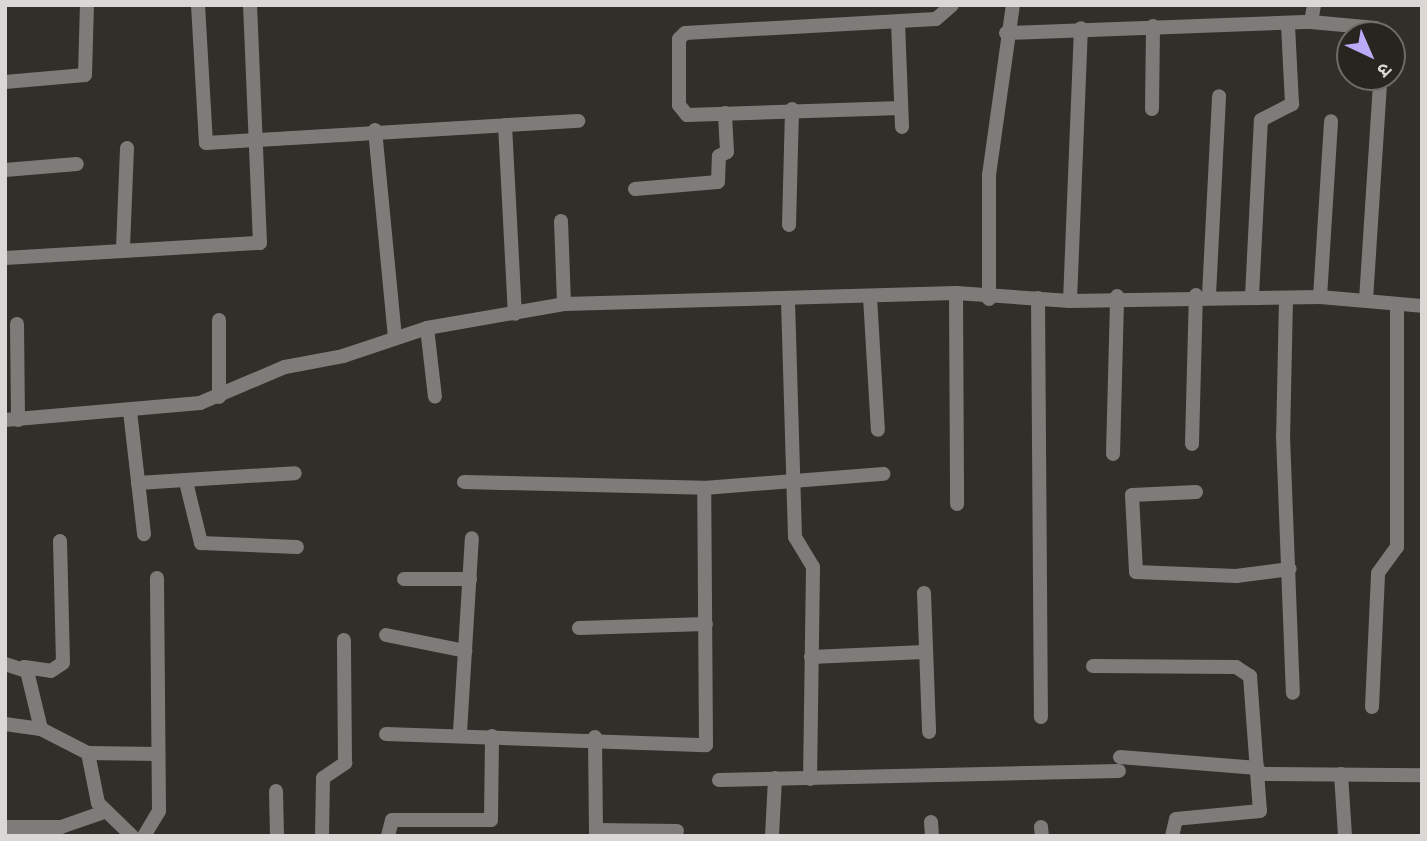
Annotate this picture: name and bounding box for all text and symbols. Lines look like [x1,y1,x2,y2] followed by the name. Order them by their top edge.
[1336,21,1406,91] north arrow
[1373,59,1396,81] text: उ

